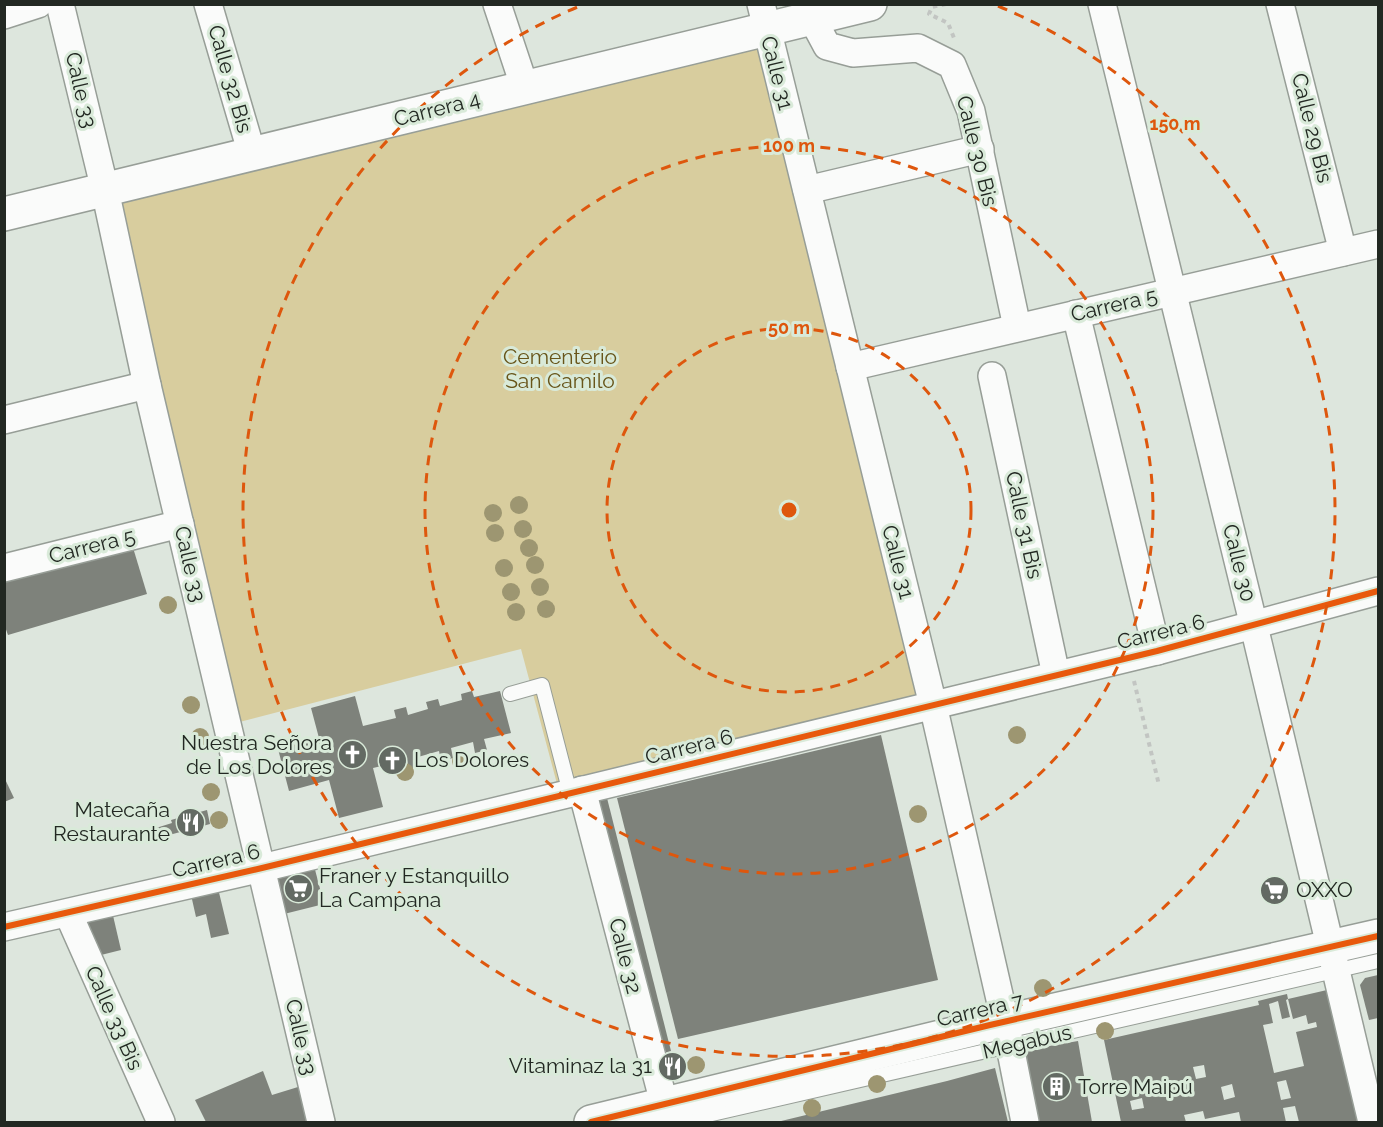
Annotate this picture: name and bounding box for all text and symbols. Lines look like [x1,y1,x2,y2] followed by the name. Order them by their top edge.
[203,22,258,136] street label: Calle 32 Bis
[756,33,799,112] street label: Calle 31
[61,49,102,130] street label: Calle 33
[1287,70,1338,185] street label: Calle 29 Bis
[391,86,483,131] street label: Carrera 4
[952,93,1003,209] street label: Calle 30 Bis
[1150,113,1201,134] text: 150 m
[763,135,815,156] text: 100 m
[1068,282,1160,327] street label: Carrera 5
[768,317,810,338] text: 50 m
[503,344,617,393] park label: Cementerio San Camilo
[1001,469,1048,581] street label: Calle 31 Bis
[779,500,799,520] centre of rings
[877,522,920,601] street label: Calle 31
[1218,522,1261,604] street label: Calle 30
[46,523,138,568] street label: Carrera 5
[170,523,211,604] street label: Calle 33
[1114,609,1207,654] street label: Carrera 6
[642,724,735,769] street label: Carrera 6
[181,730,332,779] place label: Nuestra Señora de Los Dolores
[337,739,369,771] church icon: Nuestra Señora de Los Dolores
[377,744,409,776] church icon: Los Dolores
[414,747,529,772] place label: Los Dolores
[53,797,170,846] place label: Matecaña Restaurante
[175,806,207,838] restaurant icon: Matecaña Restaurante
[170,838,262,883] street label: Carrera 6
[319,863,509,912] place label: Franer y Estanquillo La Campana
[282,872,314,904] supermarket icon: Franer y Estanquillo La Campana
[1259,874,1291,906] supermarket icon: OXXO
[1296,877,1353,902] place label: OXXO
[604,915,647,996] street label: Calle 32
[80,962,149,1074] street label: Calle 33 Bis
[934,987,1026,1032] street label: Carrera 7
[281,996,322,1077] street label: Calle 33
[980,1019,1074,1064] street label: Megabus
[657,1050,689,1082] restaurant icon: Vitaminaz la 31
[509,1053,652,1078] place label: Vitaminaz la 31
[1041,1071,1073,1103] building icon: Torre Maipú
[1078,1074,1193,1099] place label: Torre Maipú

